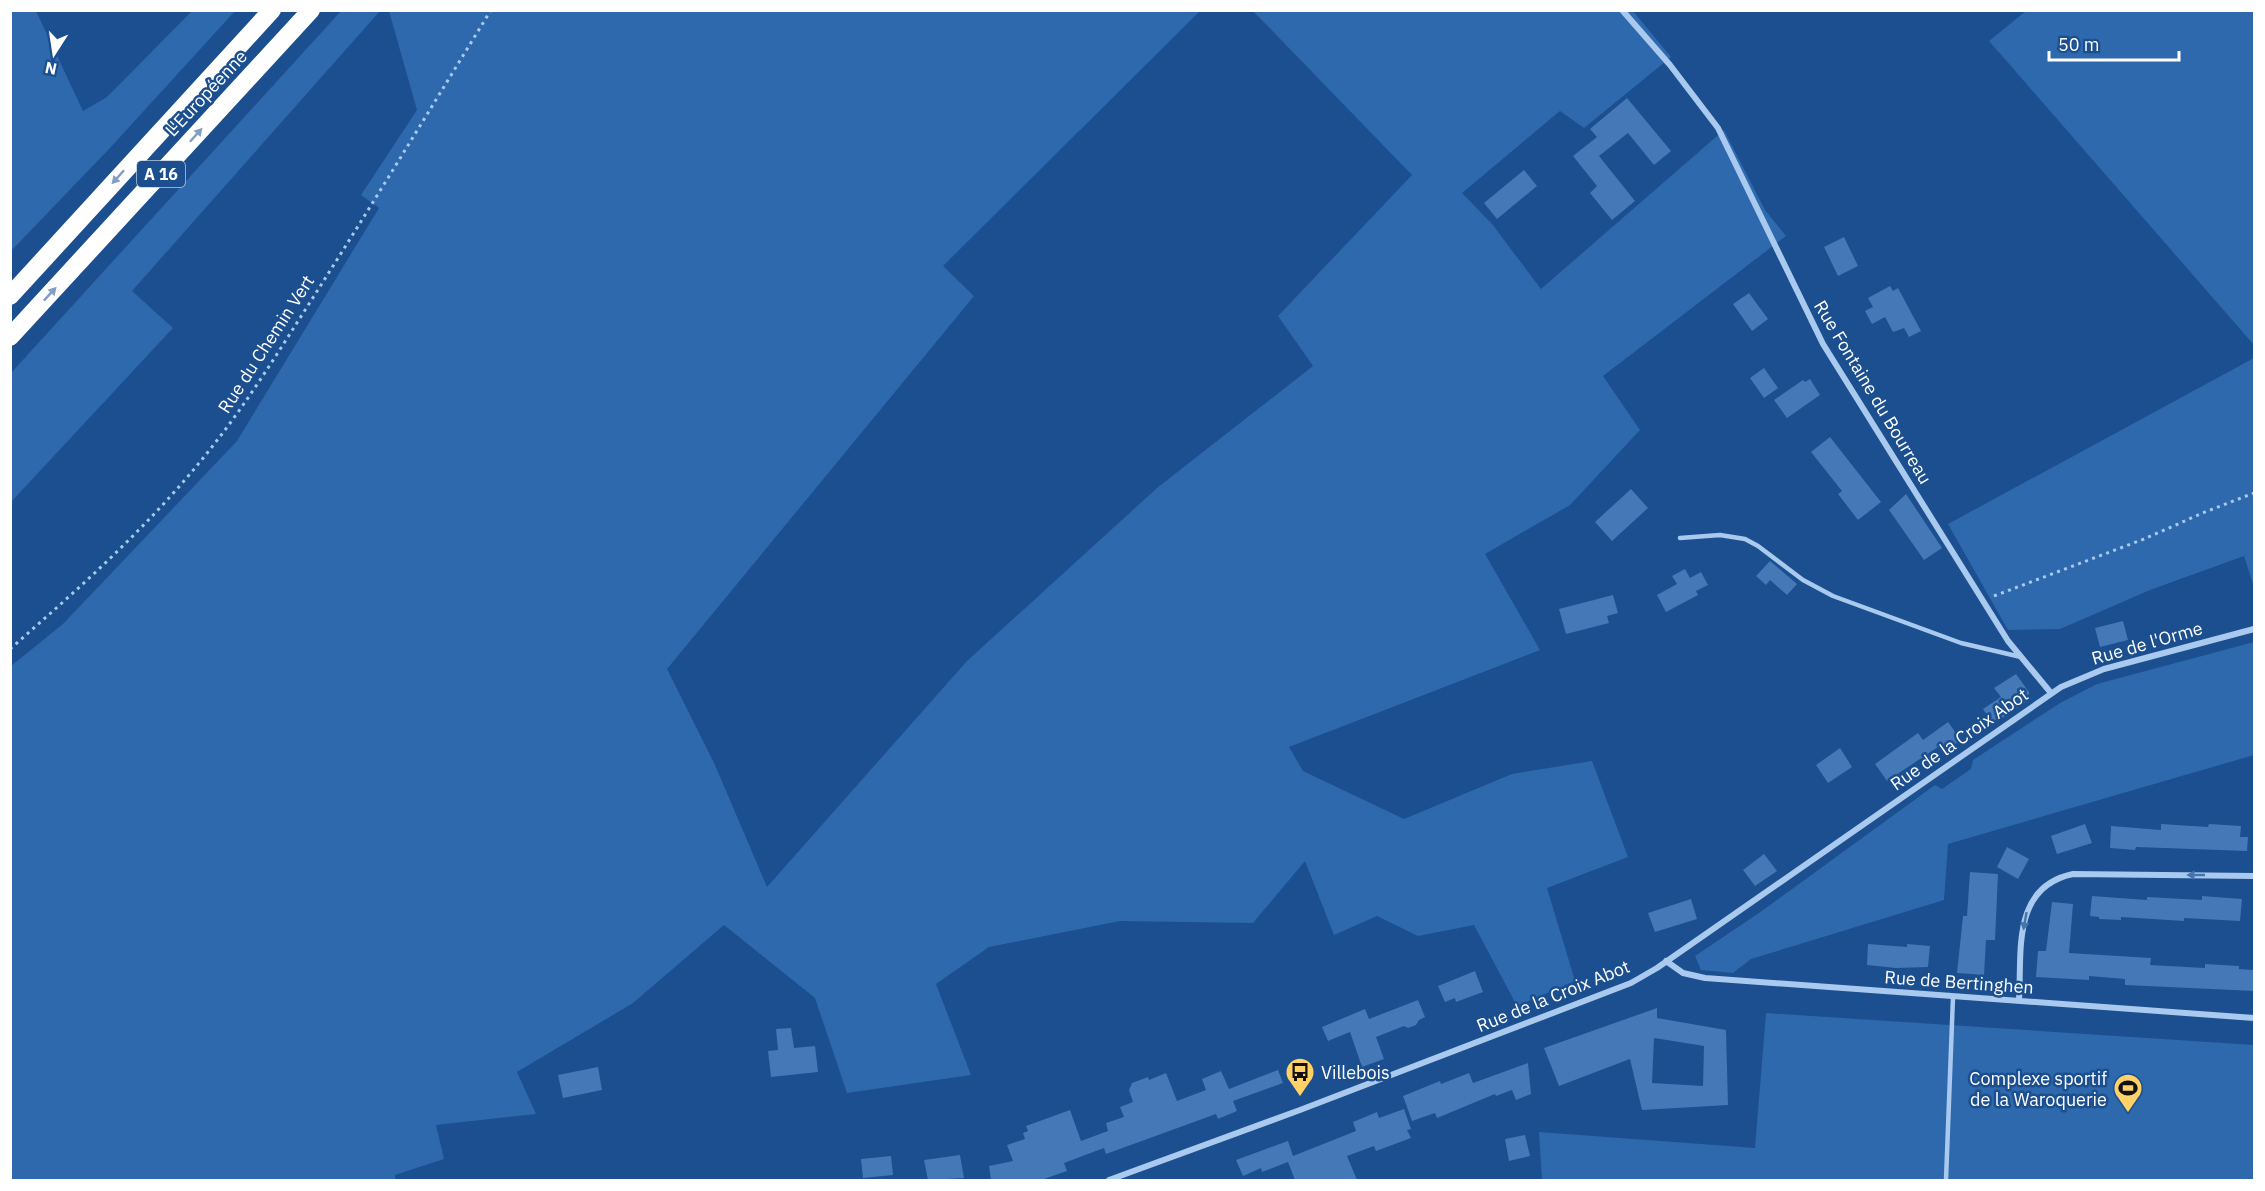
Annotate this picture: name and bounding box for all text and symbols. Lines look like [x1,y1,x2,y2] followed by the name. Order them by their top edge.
[24,24,84,84] north arrow
[2049,24,2180,62] scale bar
[2058,33,2100,56] text: 50 m
[160,45,252,141] street label: L'Européenne
[43,58,59,80] text: N
[189,128,202,143] one-way arrow
[137,161,185,187] road number: A 16
[112,170,126,184] one-way arrow
[213,271,319,417] street label: Rue du Chemin Vert
[43,287,56,302] one-way arrow
[1809,296,1937,488] street label: Rue Fontaine du Bourreau
[2089,616,2205,670] street label: Rue de l'Orme
[1886,683,2032,795] street label: Rue de la Croix Abot
[2187,870,2206,880] one-way arrow
[2020,911,2029,930] one-way arrow
[1473,955,1633,1037] street label: Rue de la Croix Abot
[1884,965,2034,999] street label: Rue de Bertinghen
[1284,1056,1316,1098] bus stop icon: Villebois
[1321,1061,1390,1084] place label: Villebois
[1969,1067,2107,1111] place label: Complexe sportif de la Waroquerie
[2112,1072,2144,1114] sports icon: Complexe sportif de la Waroquerie

